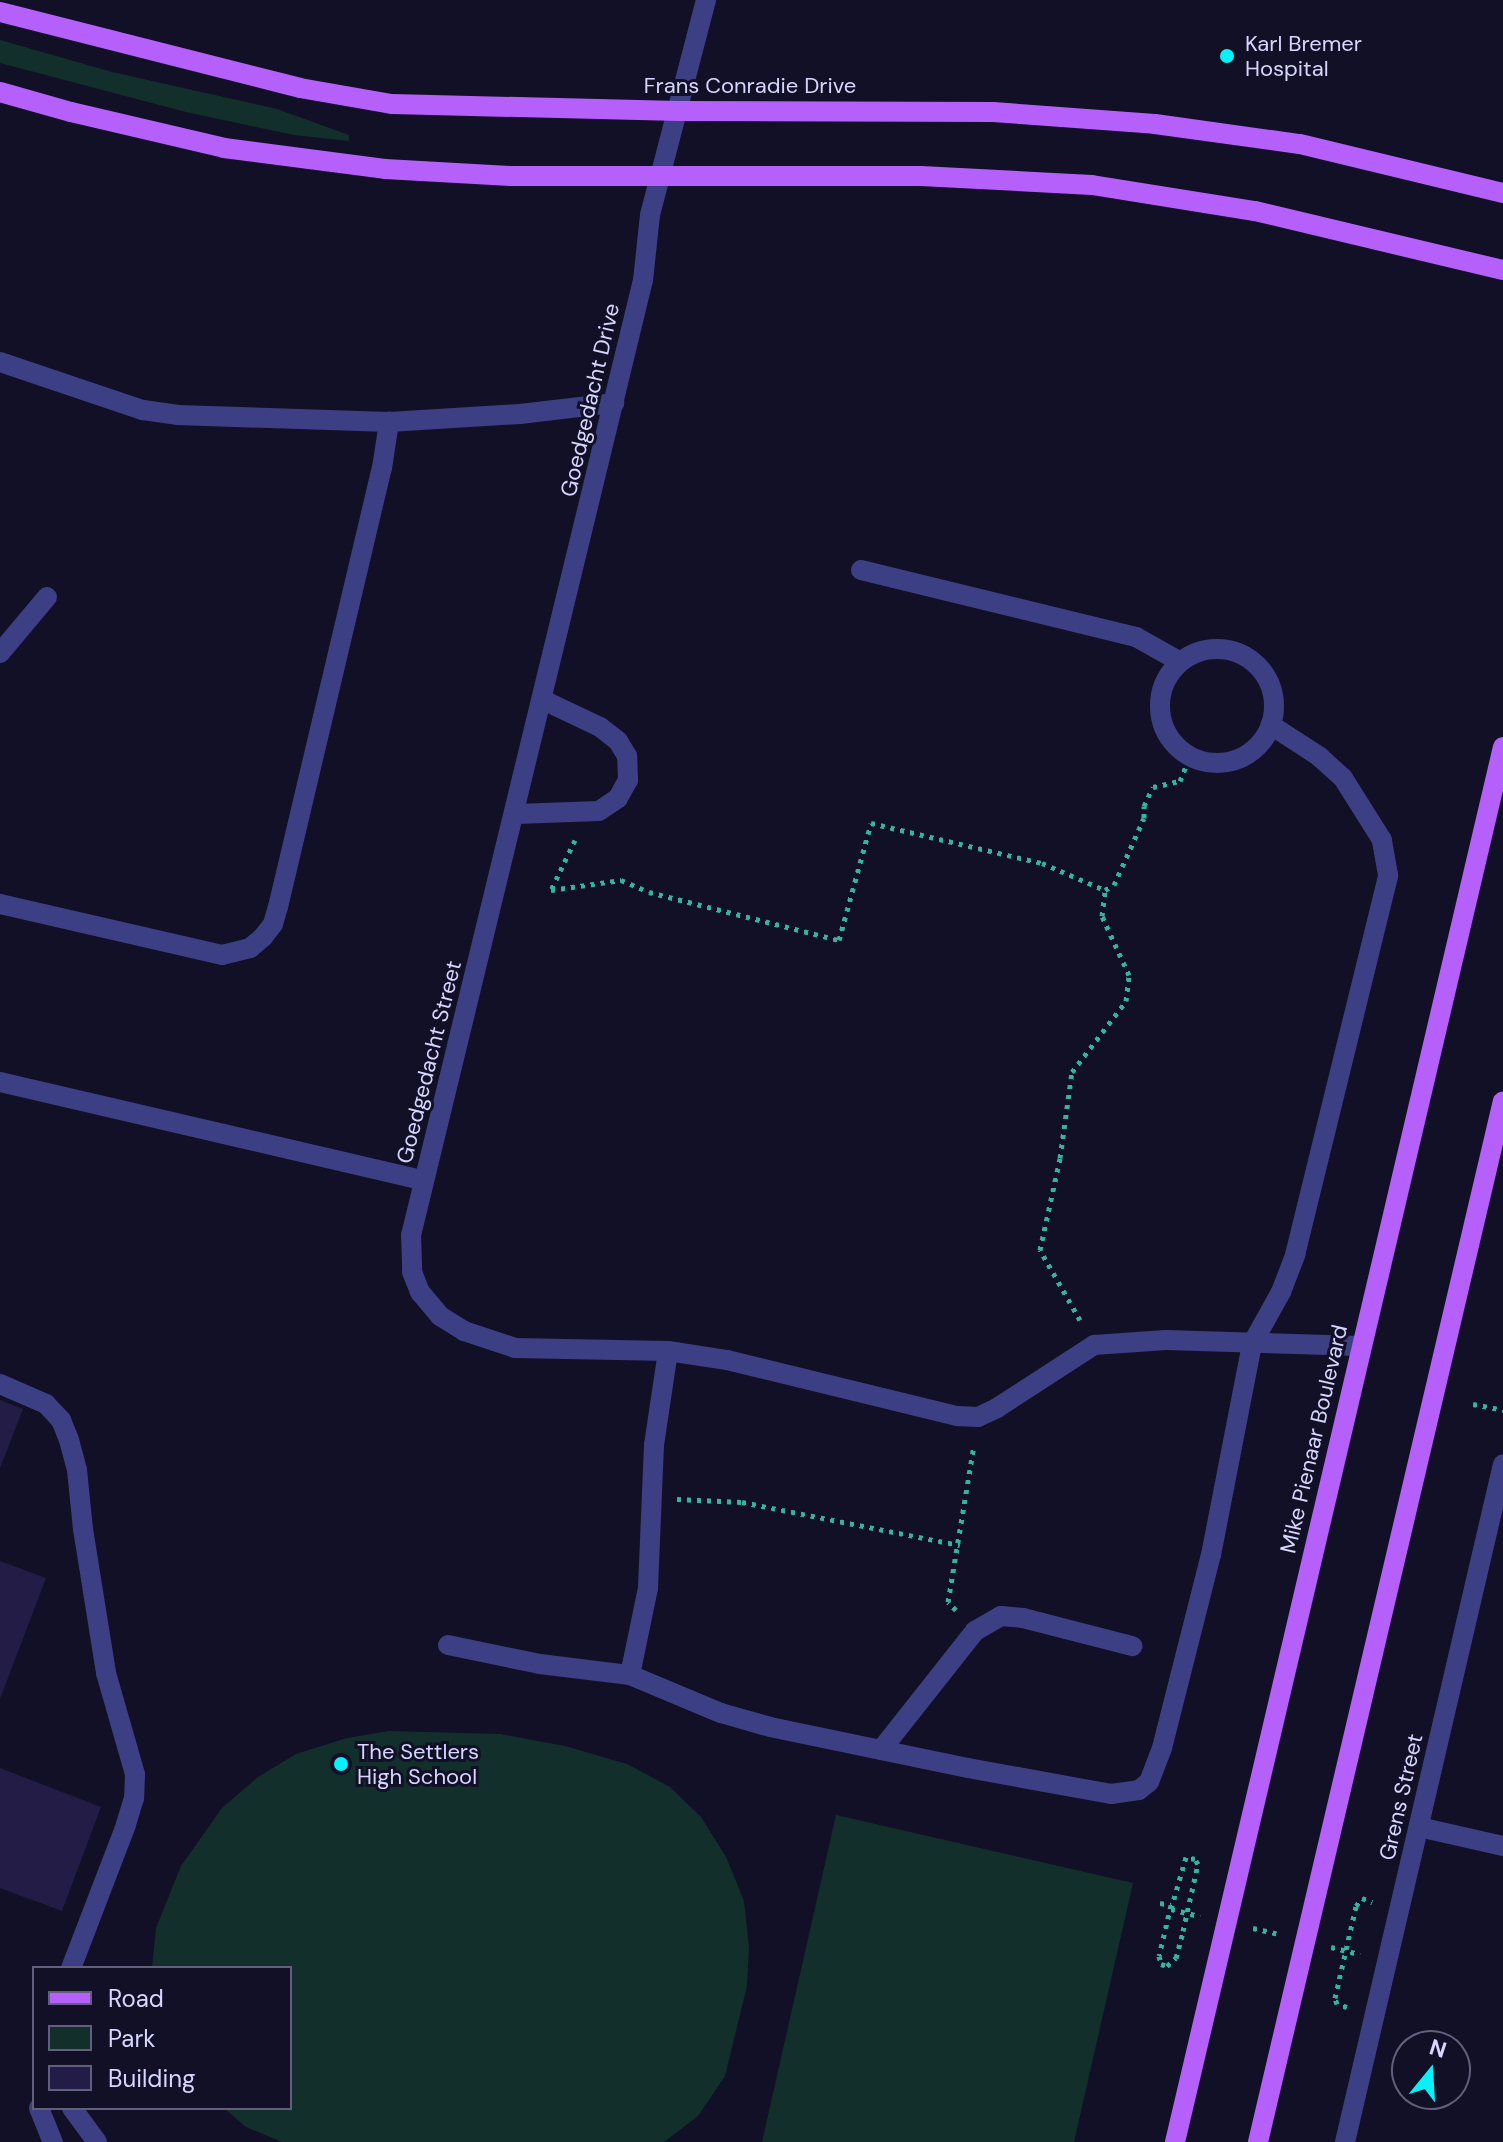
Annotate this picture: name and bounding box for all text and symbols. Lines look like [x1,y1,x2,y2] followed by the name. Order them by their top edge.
[1245,30,1362,82] place label: Karl Bremer Hospital
[1216,45,1238,67] marker: Karl Bremer Hospital
[644,73,856,99] street label: Frans Conradie Drive
[555,301,625,499] street label: Goedgedacht Drive
[391,958,467,1166] street label: Goedgedacht Street
[1275,1322,1353,1556] street label: Mike Pienaar Boulevard
[1374,1731,1428,1863] street label: Grens Street
[357,1738,479,1790] place label: The Settlers High School
[332,1755,350,1773] marker: The Settlers High School
[32,1966,292,2110] legend
[108,1983,164,2014] text: Road
[108,2023,155,2054] text: Park
[1391,2030,1471,2110] north arrow
[1426,2032,1450,2065] text: N
[108,2063,195,2094] text: Building

